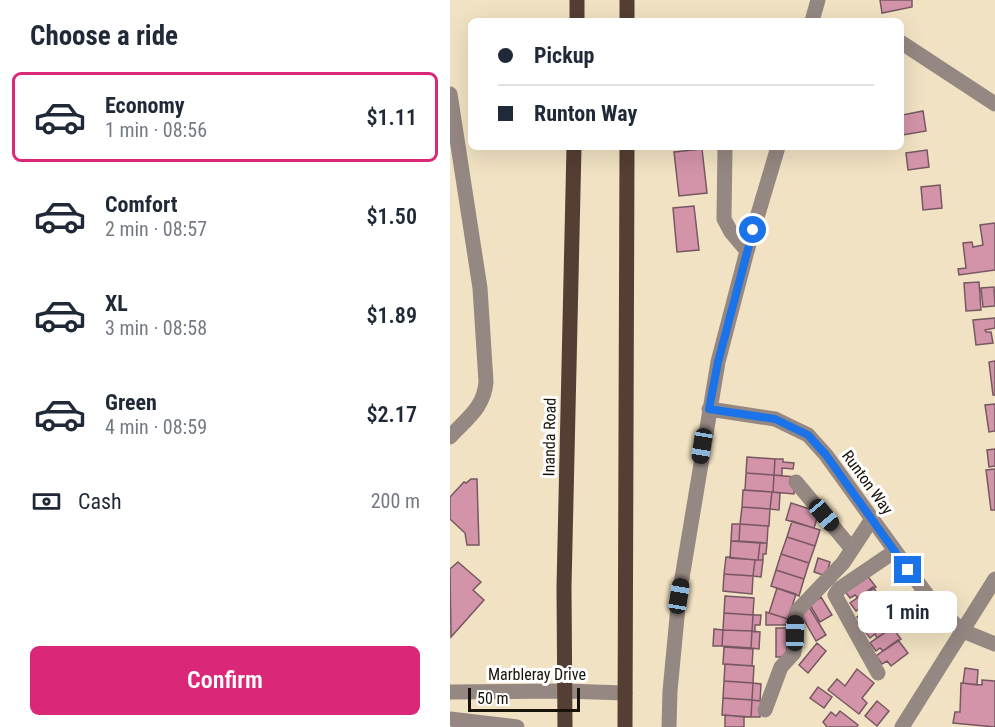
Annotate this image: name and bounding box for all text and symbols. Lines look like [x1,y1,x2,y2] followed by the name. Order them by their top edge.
[30,20,178,52] text: Choose a ride
[534,43,594,68] text: Pickup
[33,90,87,144] icon: car
[105,93,185,118] text: Economy
[534,101,637,126] text: Runton Way
[366,105,417,130] text: $1.11
[105,118,207,142] text: 1 min · 08:56
[33,189,87,243] icon: car
[105,192,178,217] text: Comfort
[366,204,417,229] text: $1.50
[739,216,766,243] route start
[105,217,207,241] text: 2 min · 08:57
[33,288,87,342] icon: car
[105,291,128,316] text: XL
[366,303,417,328] text: $1.89
[105,316,207,340] text: 3 min · 08:58
[33,387,87,441] icon: car
[105,390,157,415] text: Green
[539,398,560,476] street label: Inanda Road
[366,402,417,427] text: $2.17
[105,415,207,439] text: 4 min · 08:59
[690,427,714,465] car
[838,447,897,518] street label: Runton Way
[30,485,63,518] icon: cash
[78,489,122,514] text: Cash
[371,489,420,513] text: 200 m
[806,495,842,535] car
[894,556,921,583] route end
[667,577,691,615] car
[858,591,958,633] callout: 1 min
[885,600,930,624] text: 1 min
[786,615,804,651] car
[30,646,420,715] button: Confirm
[488,665,586,684] street label: Marbleray Drive
[468,685,580,712] scale bar
[477,689,509,708] text: 50 m

